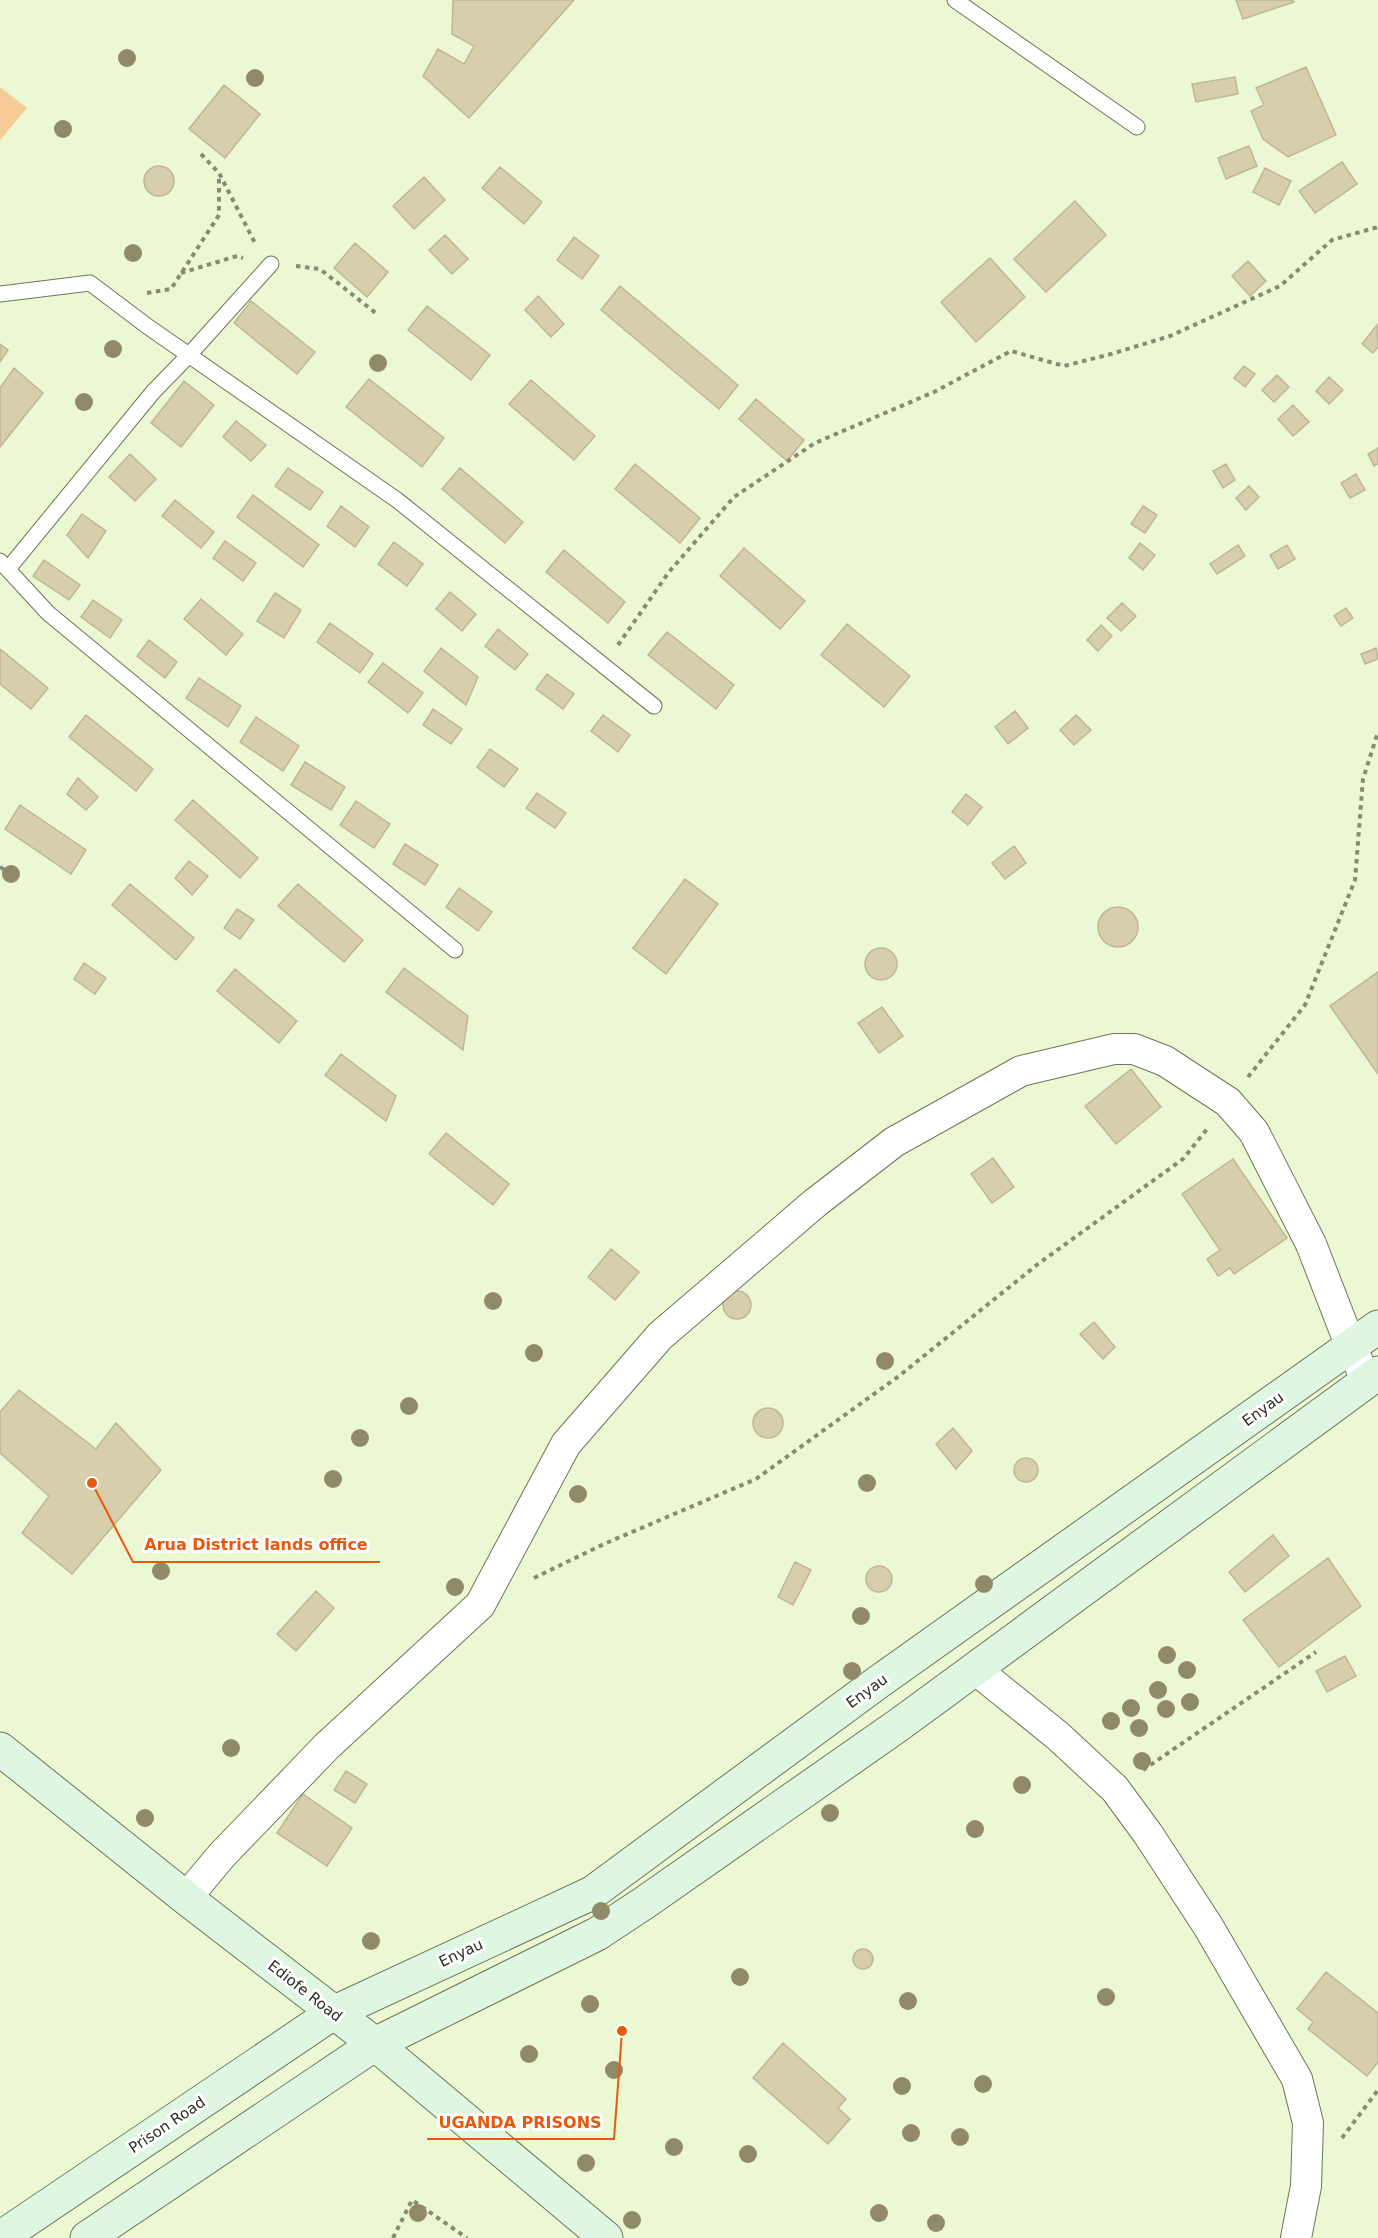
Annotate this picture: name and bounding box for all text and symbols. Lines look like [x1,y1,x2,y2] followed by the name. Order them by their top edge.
[1239,1388,1287,1430] street label: Enyau
[133,1528,380,1562] callout: Arua District lands office
[144,1535,368,1554] text: Arua District lands office
[843,1670,891,1712] street label: Enyau
[436,1935,486,1971] street label: Enyau
[264,1956,346,2026] street label: Ediofe Road
[125,2093,209,2157] street label: Prison Road
[427,2105,614,2139] callout: UGANDA PRISONS
[438,2113,602,2132] text: UGANDA PRISONS

